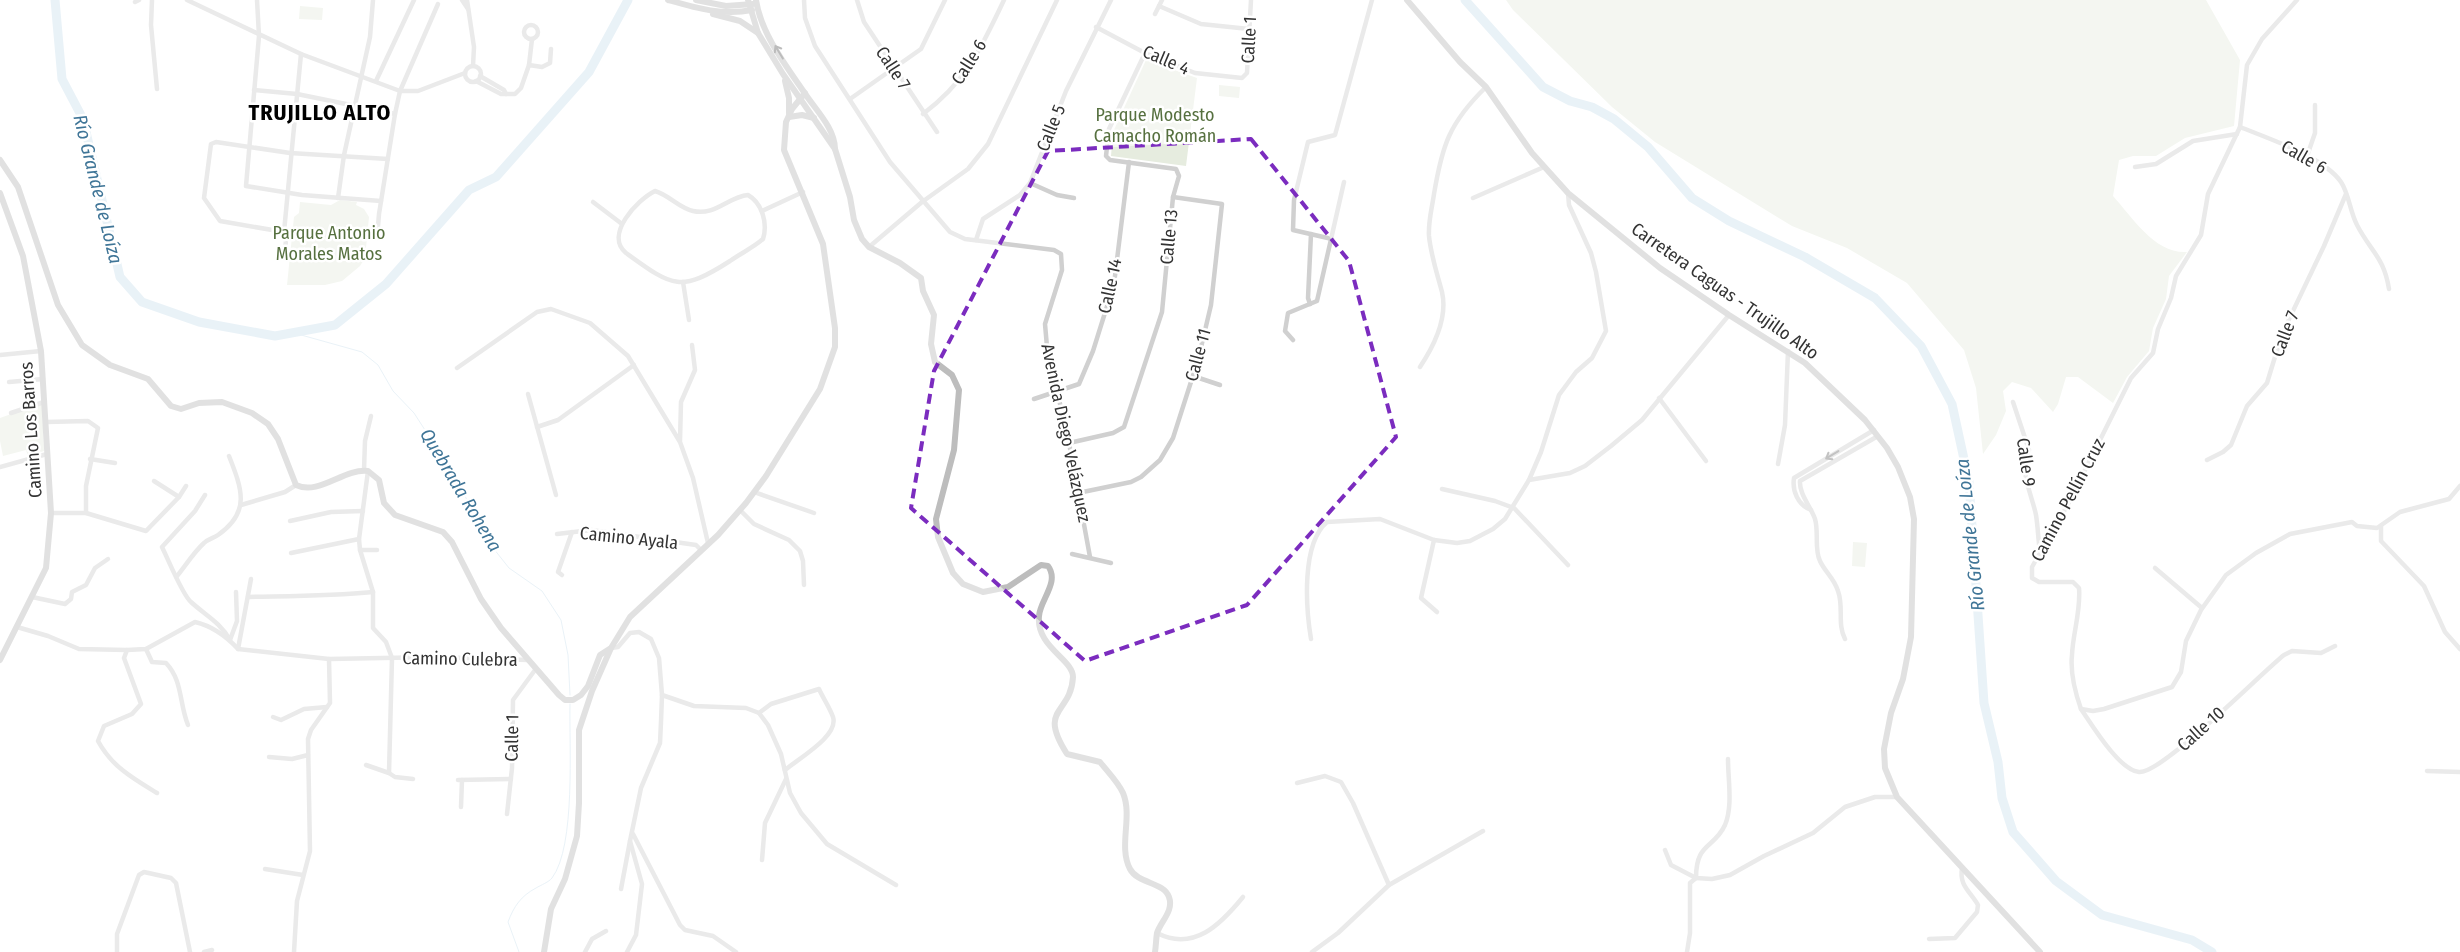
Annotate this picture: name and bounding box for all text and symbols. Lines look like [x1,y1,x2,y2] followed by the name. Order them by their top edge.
[1237,16,1261,64] street label: Calle 1
[947,35,991,89] street label: Calle 6
[1139,40,1193,80] street label: Calle 4
[871,42,915,94] street label: Calle 7
[773,46,783,60] one-way arrow
[249,99,391,126] district label: TRUJILLO ALTO
[1032,101,1070,155] street label: Calle 5
[1094,104,1216,147] park label: Parque Modesto Camacho Román
[68,112,128,266] water label: Río Grande de Loíza
[2277,135,2331,179] street label: Calle 6
[1156,209,1182,265] street label: Calle 13
[1627,218,1823,364] street label: Carretera Caguas - Trujillo Alto
[273,222,385,265] park label: Parque Antonio Morales Matos
[1093,256,1127,316] street label: Calle 14
[2266,308,2304,360] street label: Calle 7
[1180,326,1216,384] street label: Calle 11
[1036,342,1096,524] street label: Avenida Diego Velázquez
[15,361,47,499] street label: Camino Los Barros
[415,424,507,556] water label: Quebrada Rohena
[2026,435,2110,565] street label: Camino Pellín Cruz
[2012,436,2040,488] street label: Calle 9
[1825,451,1840,461] one-way arrow
[1951,458,1989,612] water label: Río Grande de Loíza
[579,522,679,554] street label: Camino Ayala
[402,647,518,671] street label: Camino Culebra
[2173,702,2229,756] street label: Calle 10
[501,714,523,762] street label: Calle 1

